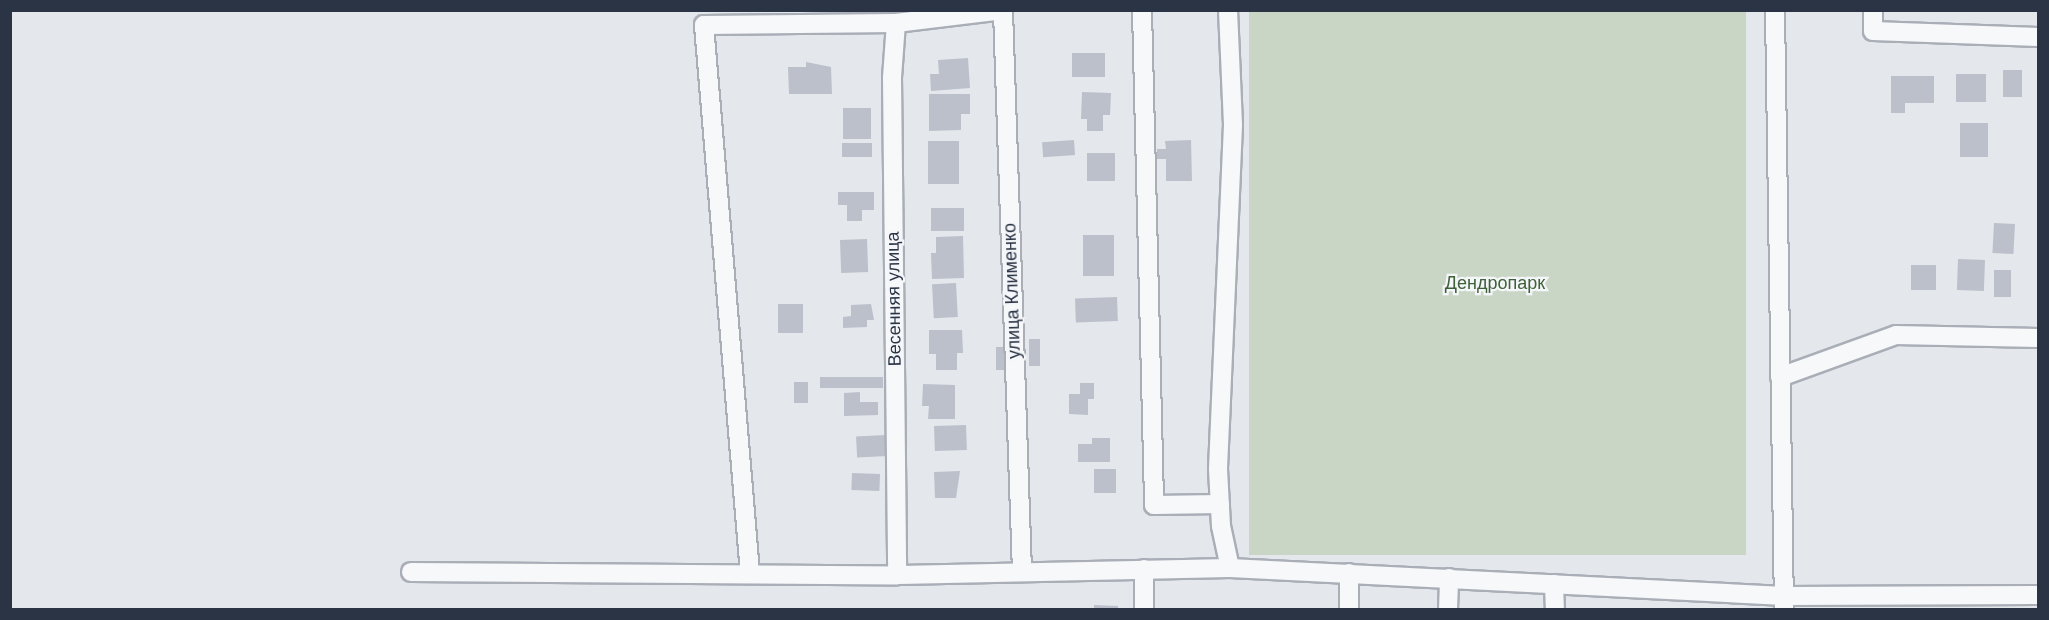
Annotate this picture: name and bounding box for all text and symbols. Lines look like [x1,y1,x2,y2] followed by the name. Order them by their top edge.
[999,223,1025,359] street label: улица Клименко
[882,231,906,367] street label: Весенняя улица
[1445,272,1545,294] park label: Дендропарк

